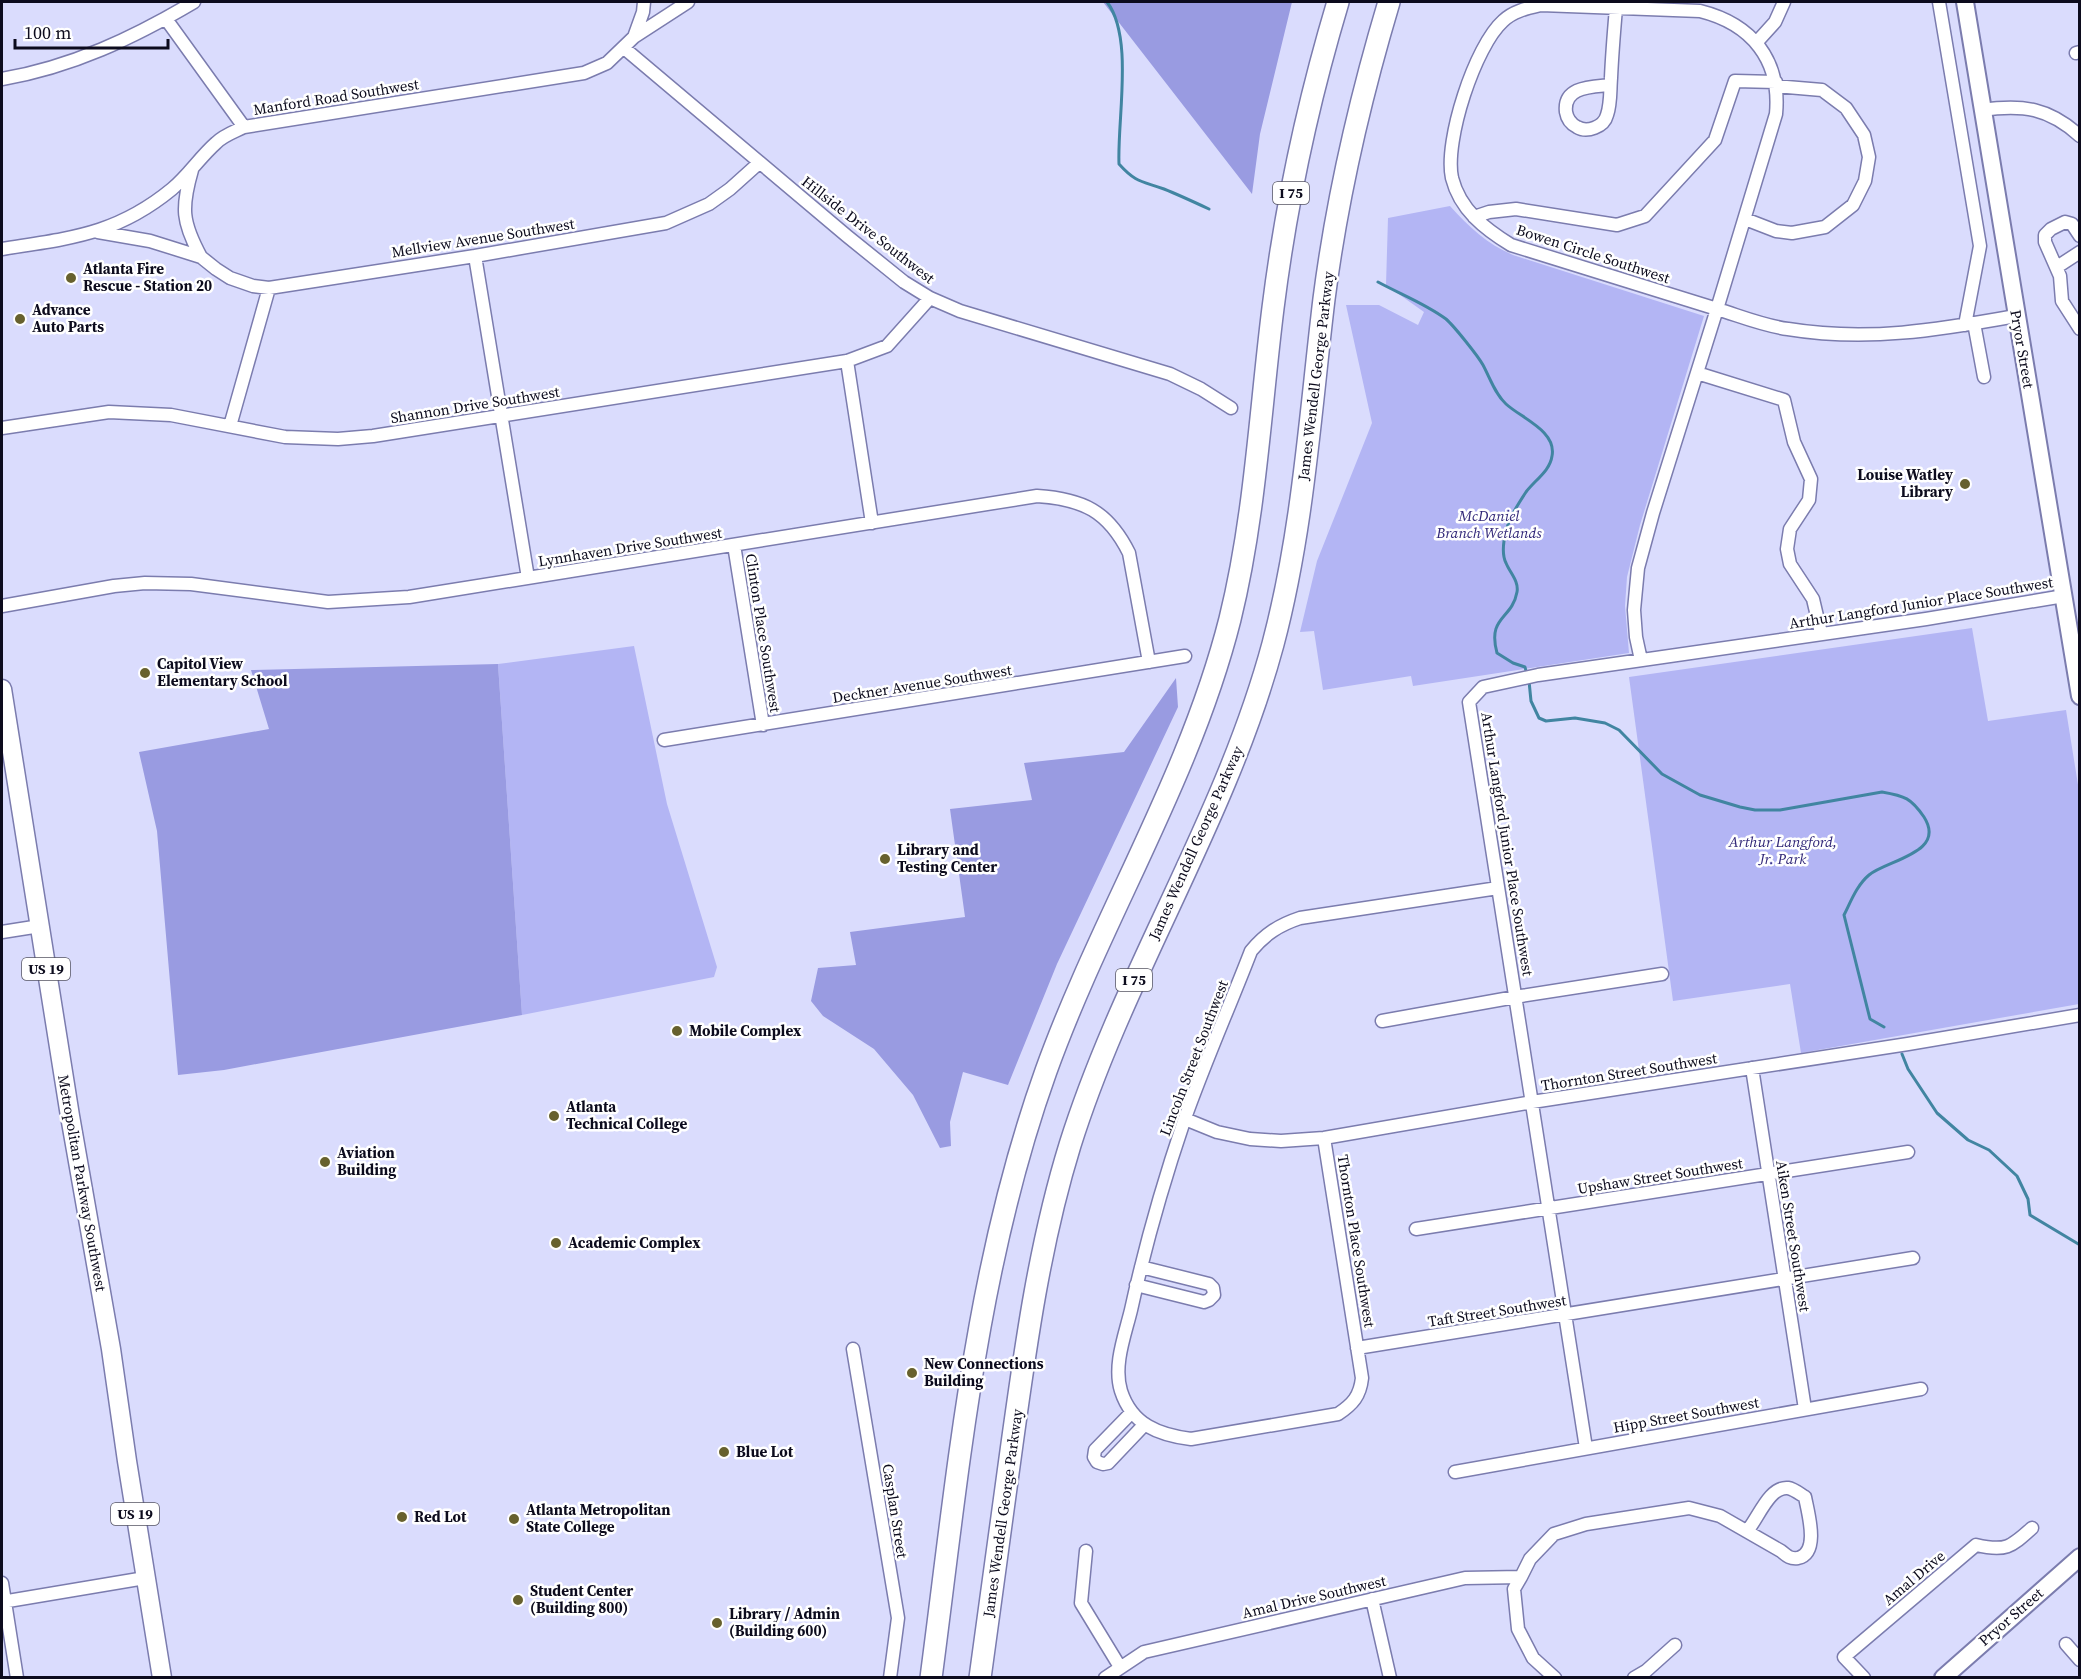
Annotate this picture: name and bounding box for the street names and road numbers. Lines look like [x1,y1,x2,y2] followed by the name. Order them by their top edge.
[252,73,420,120] street label: Manford Road Southwest
[797,171,939,288] street label: Hillside Drive Southwest
[1273,182,1309,204] road number: I 75
[390,213,576,262] street label: Mellview Avenue Southwest
[1514,219,1673,288] street label: Bowen Circle Southwest
[1292,270,1339,483] street label: James Wendell George Parkway
[2005,308,2040,390] street label: Pryor Street
[389,381,561,428] street label: Shannon Drive Southwest
[536,522,724,571] street label: Lynnhaven Drive Southwest
[741,552,786,714] street label: Clinton Place Southwest
[1788,571,2054,634] street label: Arthur Langford Junior Place Southwest
[831,659,1013,708] street label: Deckner Avenue Southwest
[1476,711,1539,977] street label: Arthur Langford Junior Place Southwest
[1143,742,1248,944] street label: James Wendell George Parkway
[22,958,70,980] road number: US 19
[1116,969,1152,991] road number: I 75
[1154,977,1233,1139] street label: Lincoln Street Southwest
[1539,1047,1718,1096] street label: Thornton Street Southwest
[53,1073,112,1293] street label: Metropolitan Parkway Southwest
[1576,1152,1744,1199] street label: Upshaw Street Southwest
[1332,1153,1381,1329] street label: Thornton Place Southwest
[1771,1159,1816,1313] street label: Aiken Street Southwest
[1426,1289,1568,1332] street label: Taft Street Southwest
[1612,1391,1760,1438] street label: Hipp Street Southwest
[977,1407,1028,1620] street label: James Wendell George Parkway
[878,1462,913,1560] street label: Casplan Street
[111,1503,159,1525] road number: US 19
[1878,1545,1950,1610] street label: Amal Drive
[1240,1570,1388,1623] street label: Amal Drive Southwest
[1974,1583,2048,1651] street label: Pryor Street

